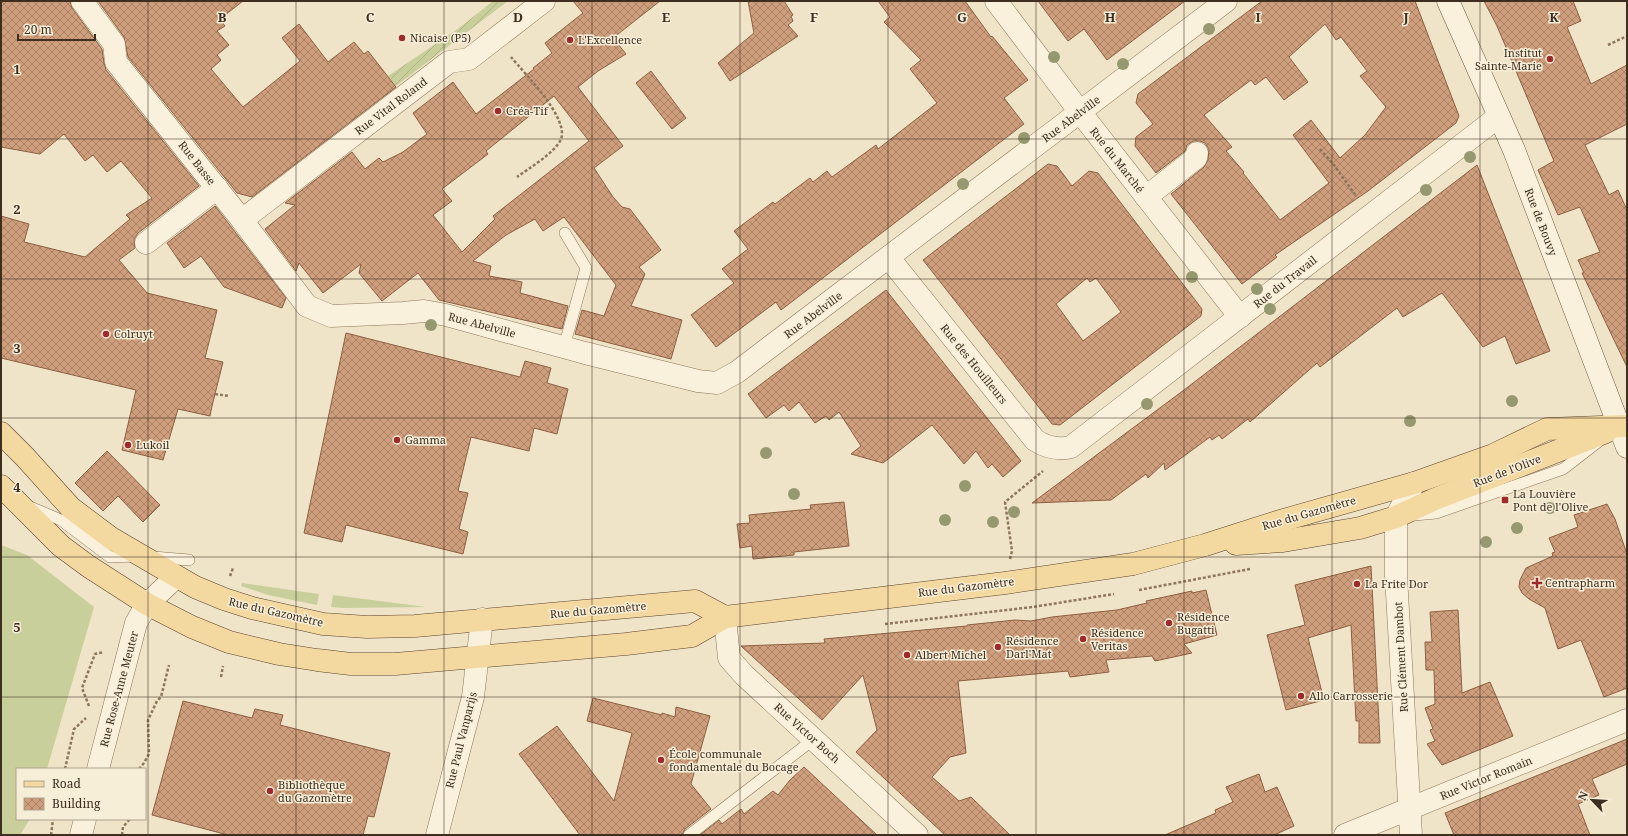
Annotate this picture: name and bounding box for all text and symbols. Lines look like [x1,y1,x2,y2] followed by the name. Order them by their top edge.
[218,8,227,26] text: B
[366,8,375,26] text: C
[513,8,523,26] text: D
[662,8,671,26] text: E
[810,8,818,26] text: F
[957,8,967,26] text: G
[1105,8,1116,26] text: H
[1255,8,1261,26] text: I
[1402,8,1409,26] text: J
[1549,8,1559,26] text: K
[18,16,95,42] scale bar
[24,21,52,38] text: 20 m
[410,30,471,45] place label: Nicaise (P5)
[578,32,642,47] place label: L'Excellence
[397,33,407,43] marker: Nicaise (P5)
[565,35,575,45] marker: L'Excellence
[1475,45,1542,73] place label: Institut Sainte-Marie
[1545,54,1555,64] marker: Institut Sainte-Marie
[13,60,21,78] text: 1
[351,73,430,138] street label: Rue Vital Roland
[1038,92,1103,145] street label: Rue Abelville
[506,103,549,118] place label: Créa-Tif
[493,106,503,116] marker: Créa-Tif
[1087,124,1148,196] street label: Rue du Marché
[175,138,219,188] street label: Rue Basse
[1522,186,1562,259] street label: Rue de Bouvy
[13,200,21,218] text: 2
[1250,252,1320,311] street label: Rue du Travail
[780,288,845,341] street label: Rue Abelville
[447,308,518,341] street label: Rue Abelville
[937,321,1011,407] street label: Rue des Houilleurs
[114,326,153,341] place label: Colruyt
[101,329,111,339] marker: Colruyt
[13,339,21,357] text: 3
[405,432,446,447] place label: Gamma
[392,435,402,445] marker: Gamma
[136,437,170,452] place label: Lukoil
[123,440,133,450] marker: Lukoil
[1471,451,1543,490] street label: Rue de l'Olive
[13,478,21,496] text: 4
[1513,486,1589,514] place label: La Louvière Pont de l'Olive
[1260,492,1358,533] street label: Rue du Gazomètre
[1500,495,1510,505] marker: La Louvière Pont de l'Olive
[917,573,1015,600] street label: Rue du Gazomètre
[1545,575,1616,590] place label: Centrapharm
[1365,576,1429,591] place label: La Frite Dor
[1532,578,1542,588] marker: Centrapharm
[1352,579,1362,589] marker: La Frite Dor
[227,593,325,630] street label: Rue du Gazomètre
[549,598,647,621] street label: Rue du Gazomètre
[1390,601,1411,713] street label: Rue Clément Dambot
[1177,609,1230,637] place label: Résidence Bugatti
[13,618,21,636] text: 5
[1164,618,1174,628] marker: Résidence Bugatti
[1091,625,1144,653] place label: Résidence Veritas
[96,628,141,749] street label: Rue Rose-Anne Meuter
[1006,633,1059,661] place label: Résidence Darl'Mat
[1078,634,1088,644] marker: Résidence Veritas
[993,642,1003,652] marker: Résidence Darl'Mat
[915,647,987,662] place label: Albert Michel
[902,650,912,660] marker: Albert Michel
[1309,688,1393,703] place label: Allo Carrosserie
[441,690,480,790] street label: Rue Paul Vanparijs
[1296,691,1306,701] marker: Allo Carrosserie
[771,699,843,766] street label: Rue Victor Boch
[669,746,799,774] place label: École communale fondamentale du Bocage
[1437,752,1534,803] street label: Rue Victor Romain
[656,755,666,765] marker: École communale fondamentale du Bocage
[16,768,146,820] legend
[52,775,82,792] text: Road
[278,777,352,805] place label: Bibliothèque du Gazomètre
[1572,780,1612,820] north arrow
[265,786,275,796] marker: Bibliothèque du Gazomètre
[1574,788,1591,803] text: N
[52,795,101,812] text: Building

